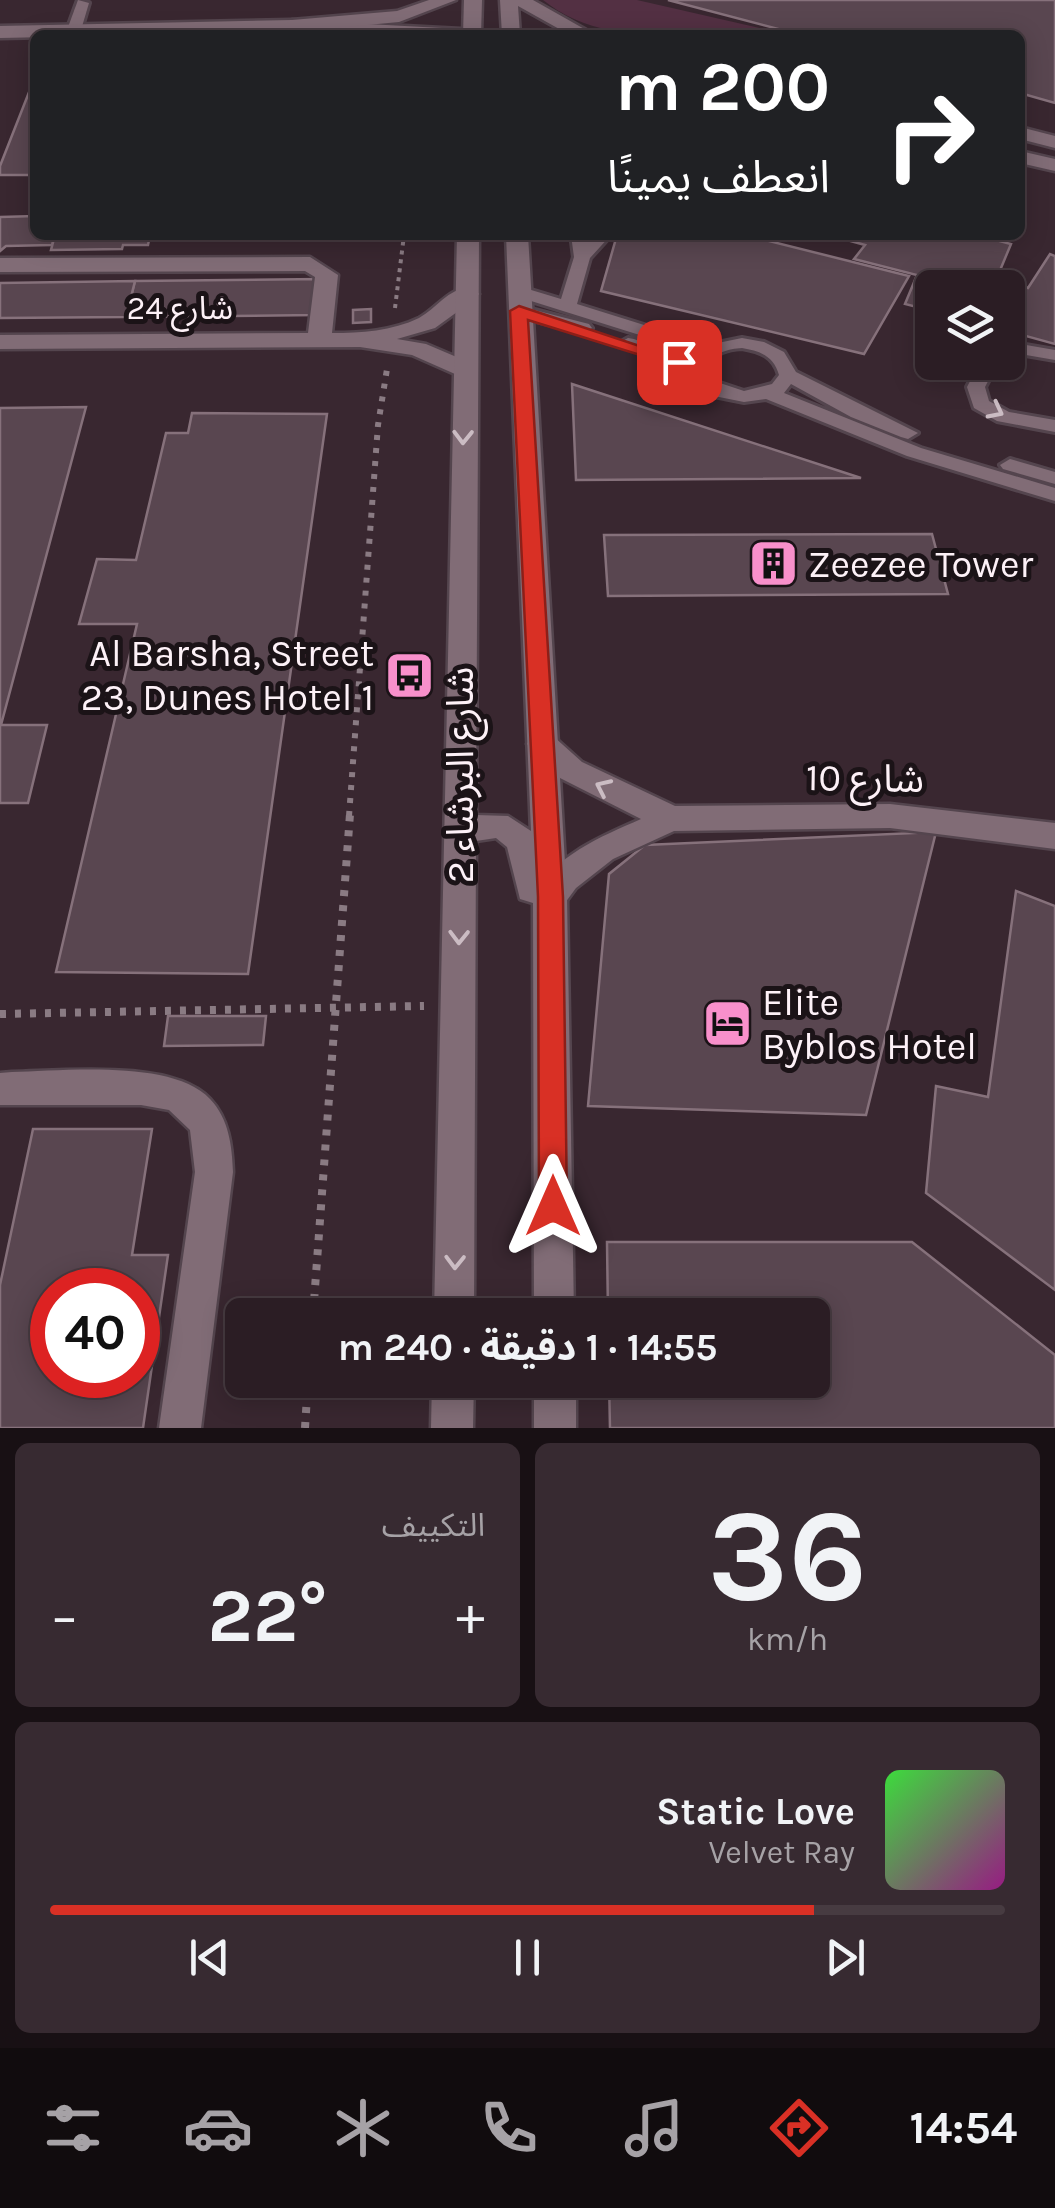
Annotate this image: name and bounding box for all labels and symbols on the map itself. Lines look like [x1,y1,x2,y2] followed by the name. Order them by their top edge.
[127,290,233,332] street label: شارع 24
[637,320,722,405] pin
[985,399,1003,418] one-way arrow
[452,430,474,446] one-way arrow
[747,538,799,590] building icon: Zeezee Tower
[808,542,1033,587] place label: Zeezee Tower
[81,631,374,720] place label: Al Barsha, Street 23, Dunes Hotel 1
[383,649,435,701] bus stop icon: Al Barsha, Street 23, Dunes Hotel 1
[438,667,488,883] street label: شارع البرشاء 2
[805,755,924,807] street label: شارع 10
[595,779,613,799] one-way arrow
[448,930,469,946] one-way arrow
[762,980,977,1069] place label: Elite Byblos Hotel
[701,998,753,1050] hotel icon: Elite Byblos Hotel
[501,1154,605,1258] position arrow
[444,1255,465,1271] one-way arrow
[30,1268,160,1398] speed limit sign: 40

